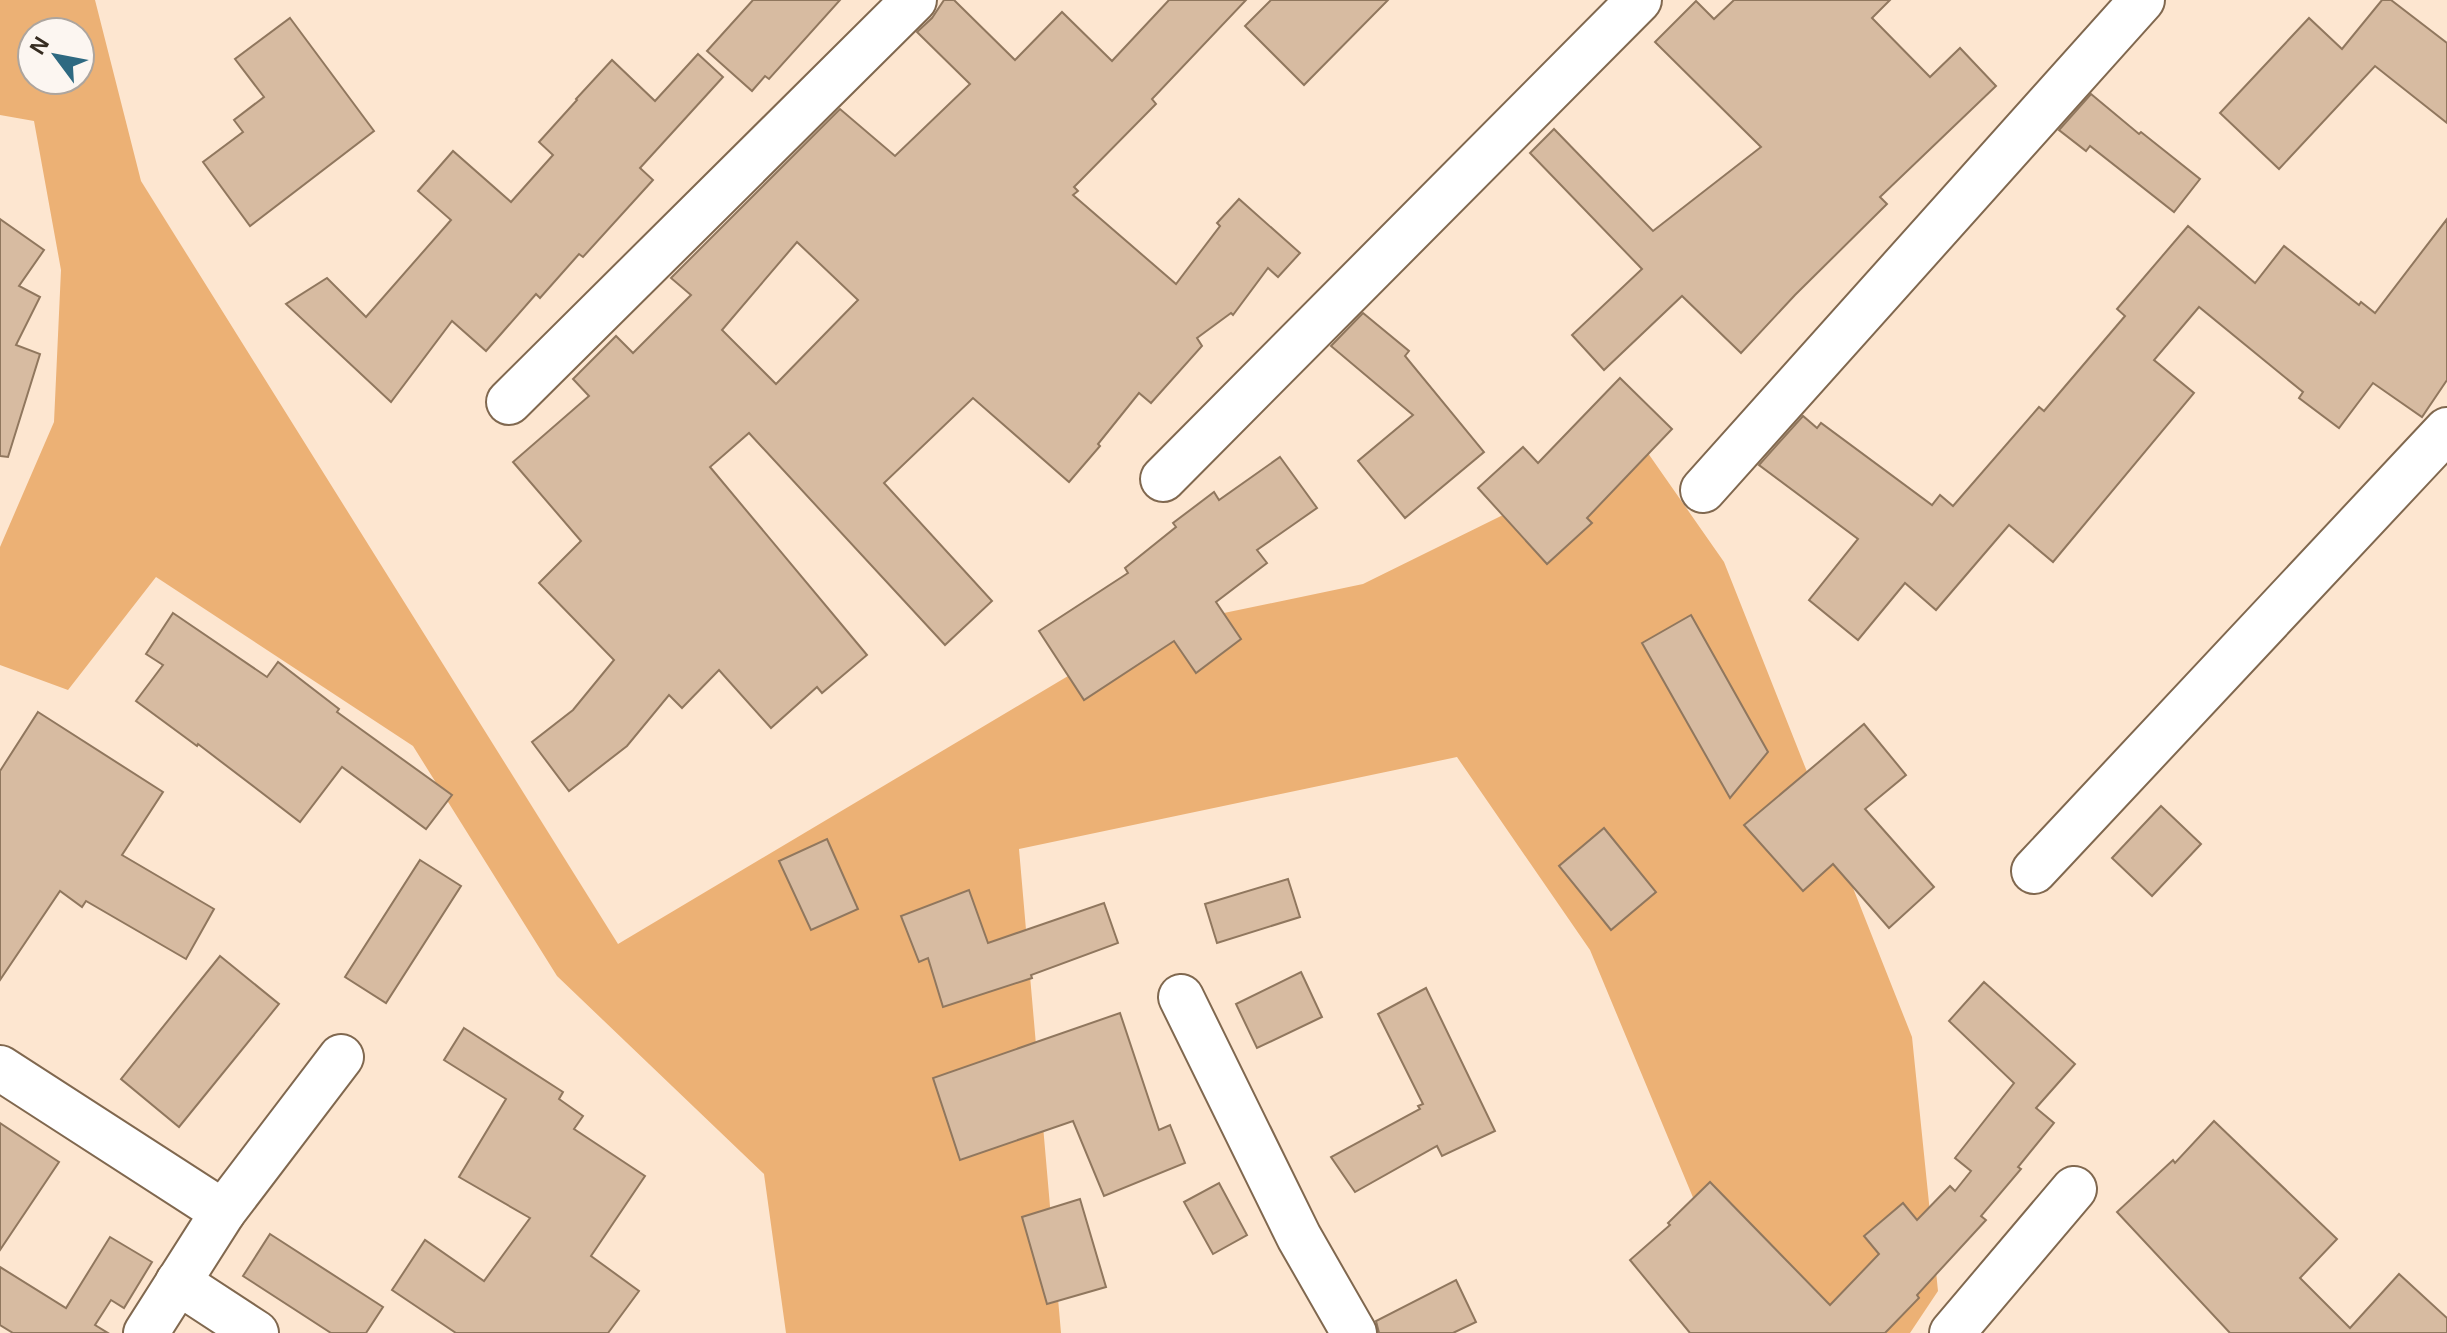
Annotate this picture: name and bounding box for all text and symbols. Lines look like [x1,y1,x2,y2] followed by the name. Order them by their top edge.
[16,16,96,96] north arrow
[25,32,54,59] text: N

